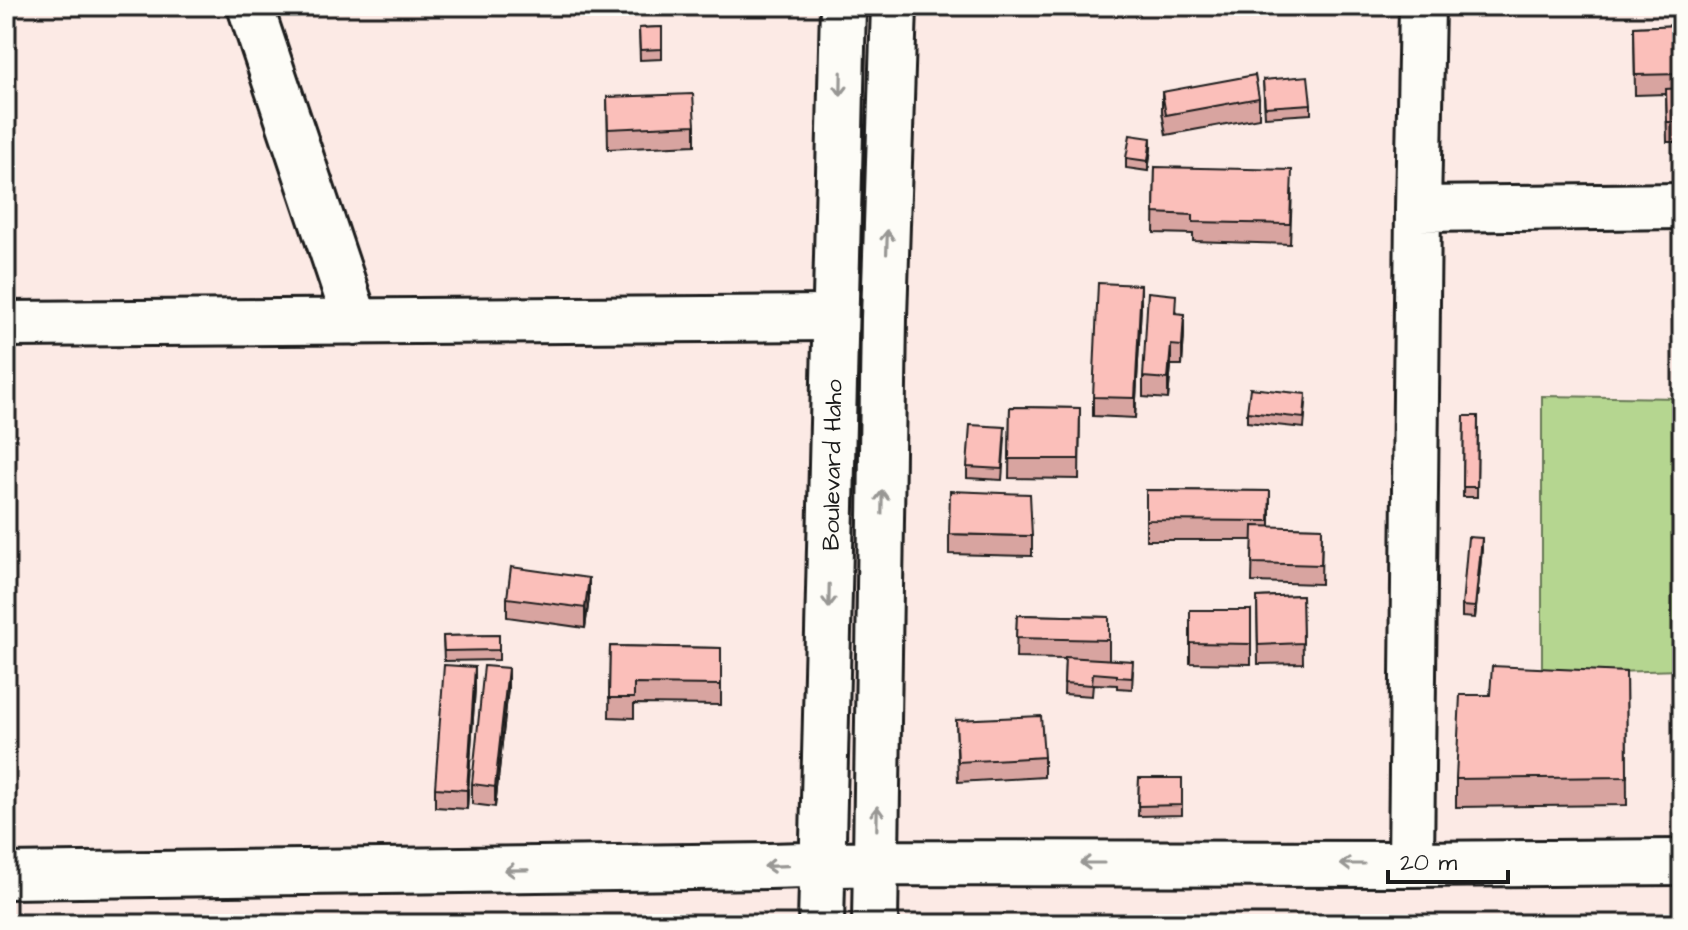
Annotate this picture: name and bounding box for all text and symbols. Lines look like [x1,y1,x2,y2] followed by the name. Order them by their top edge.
[833,70,848,97] one-way arrow
[879,229,894,256] one-way arrow
[815,379,852,551] street label: Boulevard Haho
[874,489,890,516] one-way arrow
[821,582,837,609] one-way arrow
[869,805,885,832] one-way arrow
[1388,834,1508,884] scale bar
[1400,846,1457,880] text: 20 m
[1079,855,1106,871] one-way arrow
[1339,856,1366,872] one-way arrow
[763,858,790,874] one-way arrow
[503,862,530,878] one-way arrow

